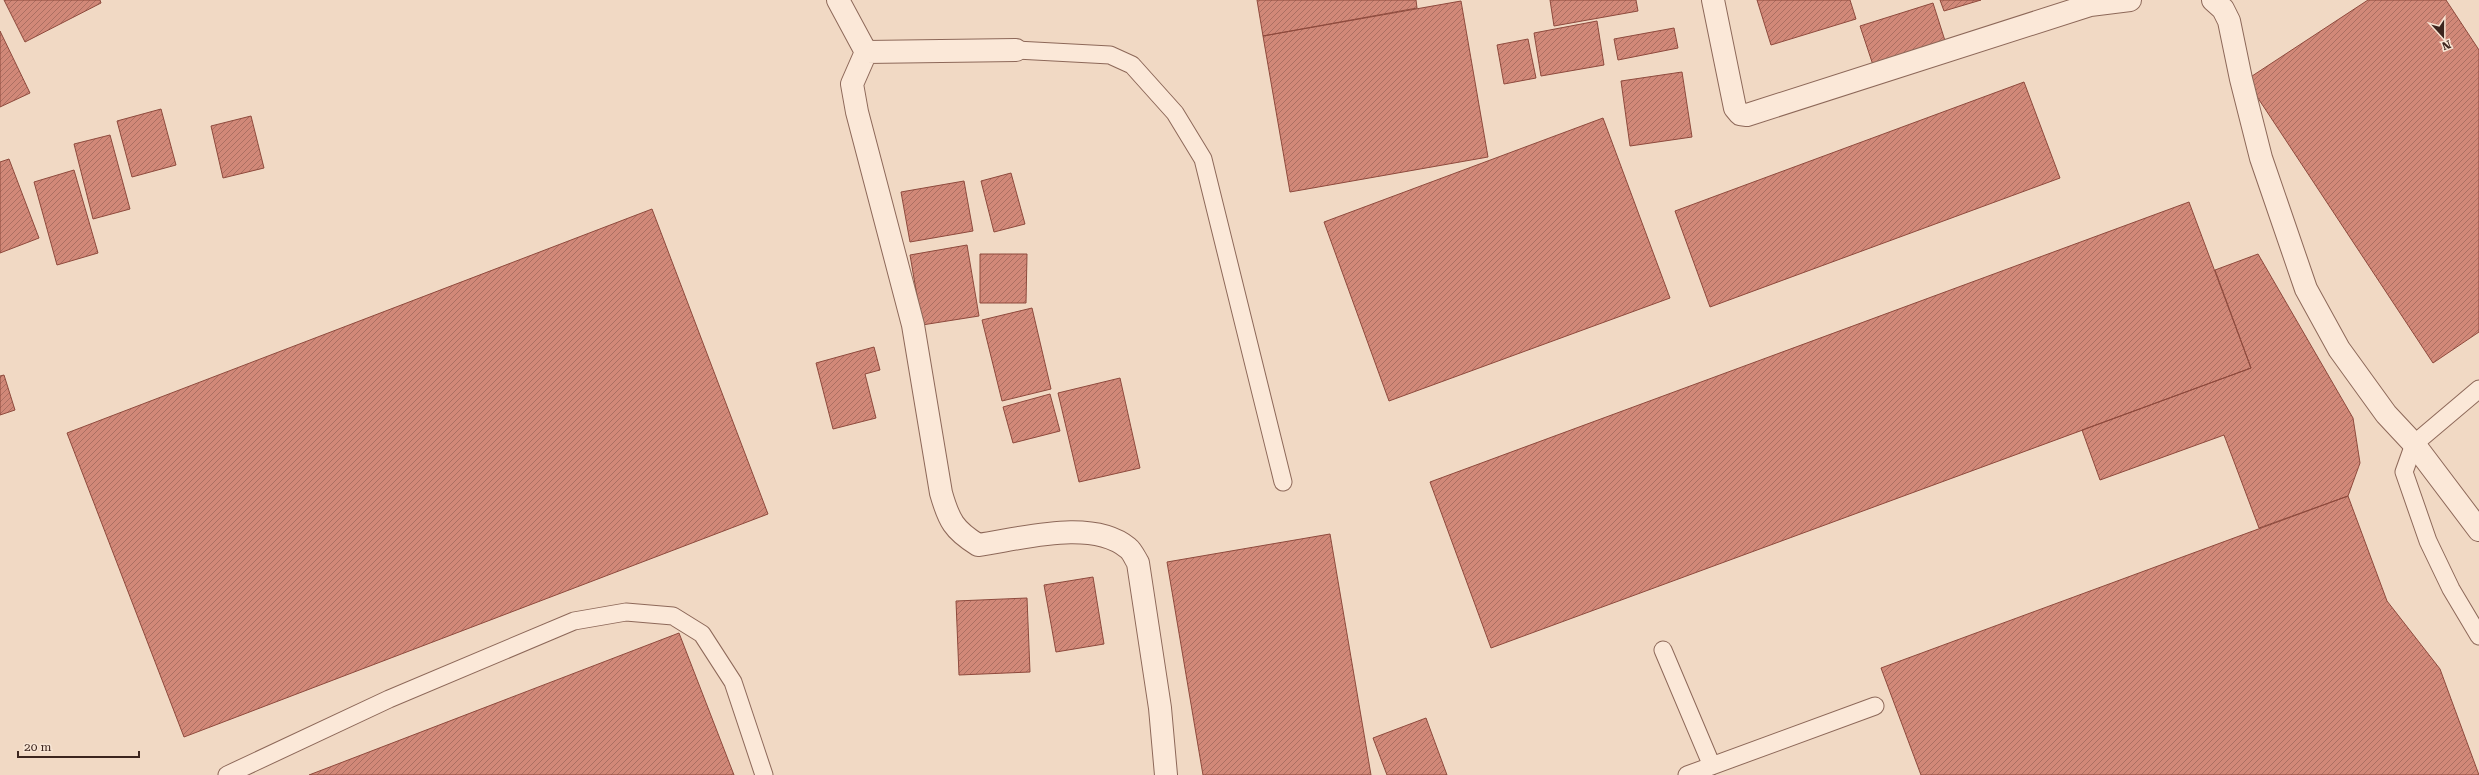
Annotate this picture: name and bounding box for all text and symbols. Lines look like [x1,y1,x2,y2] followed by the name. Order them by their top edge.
[2423,16,2463,56] north arrow
[2440,37,2453,53] text: N
[18,733,139,759] scale bar
[24,740,51,754] text: 20 m

